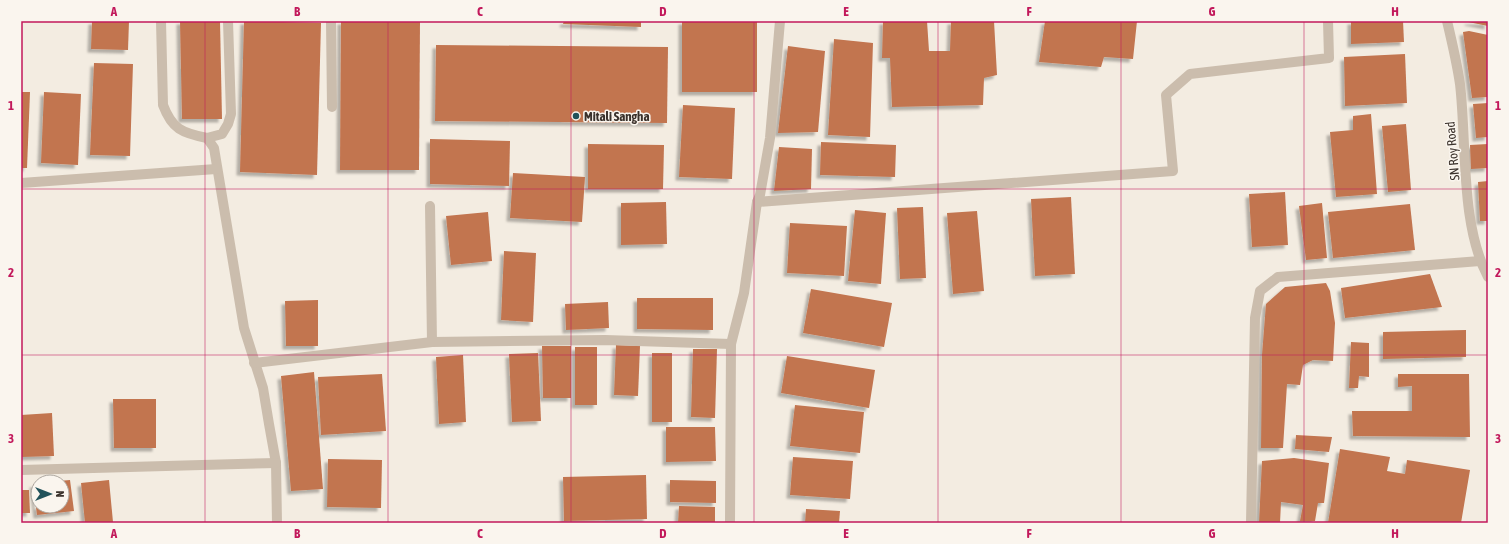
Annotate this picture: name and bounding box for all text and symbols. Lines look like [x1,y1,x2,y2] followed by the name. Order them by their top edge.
[110,4,118,19] text: A
[294,4,301,19] text: B
[477,4,483,19] text: C
[659,4,667,19] text: D
[843,4,849,19] text: E
[1026,4,1032,19] text: F
[1209,4,1216,19] text: G
[1391,4,1399,19] text: H
[8,98,14,113] text: 1
[1495,98,1501,113] text: 1
[584,109,649,124] place label: Mitali Sangha
[571,111,581,121] marker: Mitali Sangha
[1442,121,1463,181] street label: SN Roy Road
[8,265,14,280] text: 2
[1495,265,1501,280] text: 2
[8,431,14,446] text: 3
[1495,431,1501,446] text: 3
[30,474,70,514] north arrow
[54,491,66,497] text: N
[110,526,118,541] text: A
[294,526,301,541] text: B
[477,526,483,541] text: C
[659,526,667,541] text: D
[843,526,849,541] text: E
[1026,526,1032,541] text: F
[1209,526,1216,541] text: G
[1391,526,1399,541] text: H

